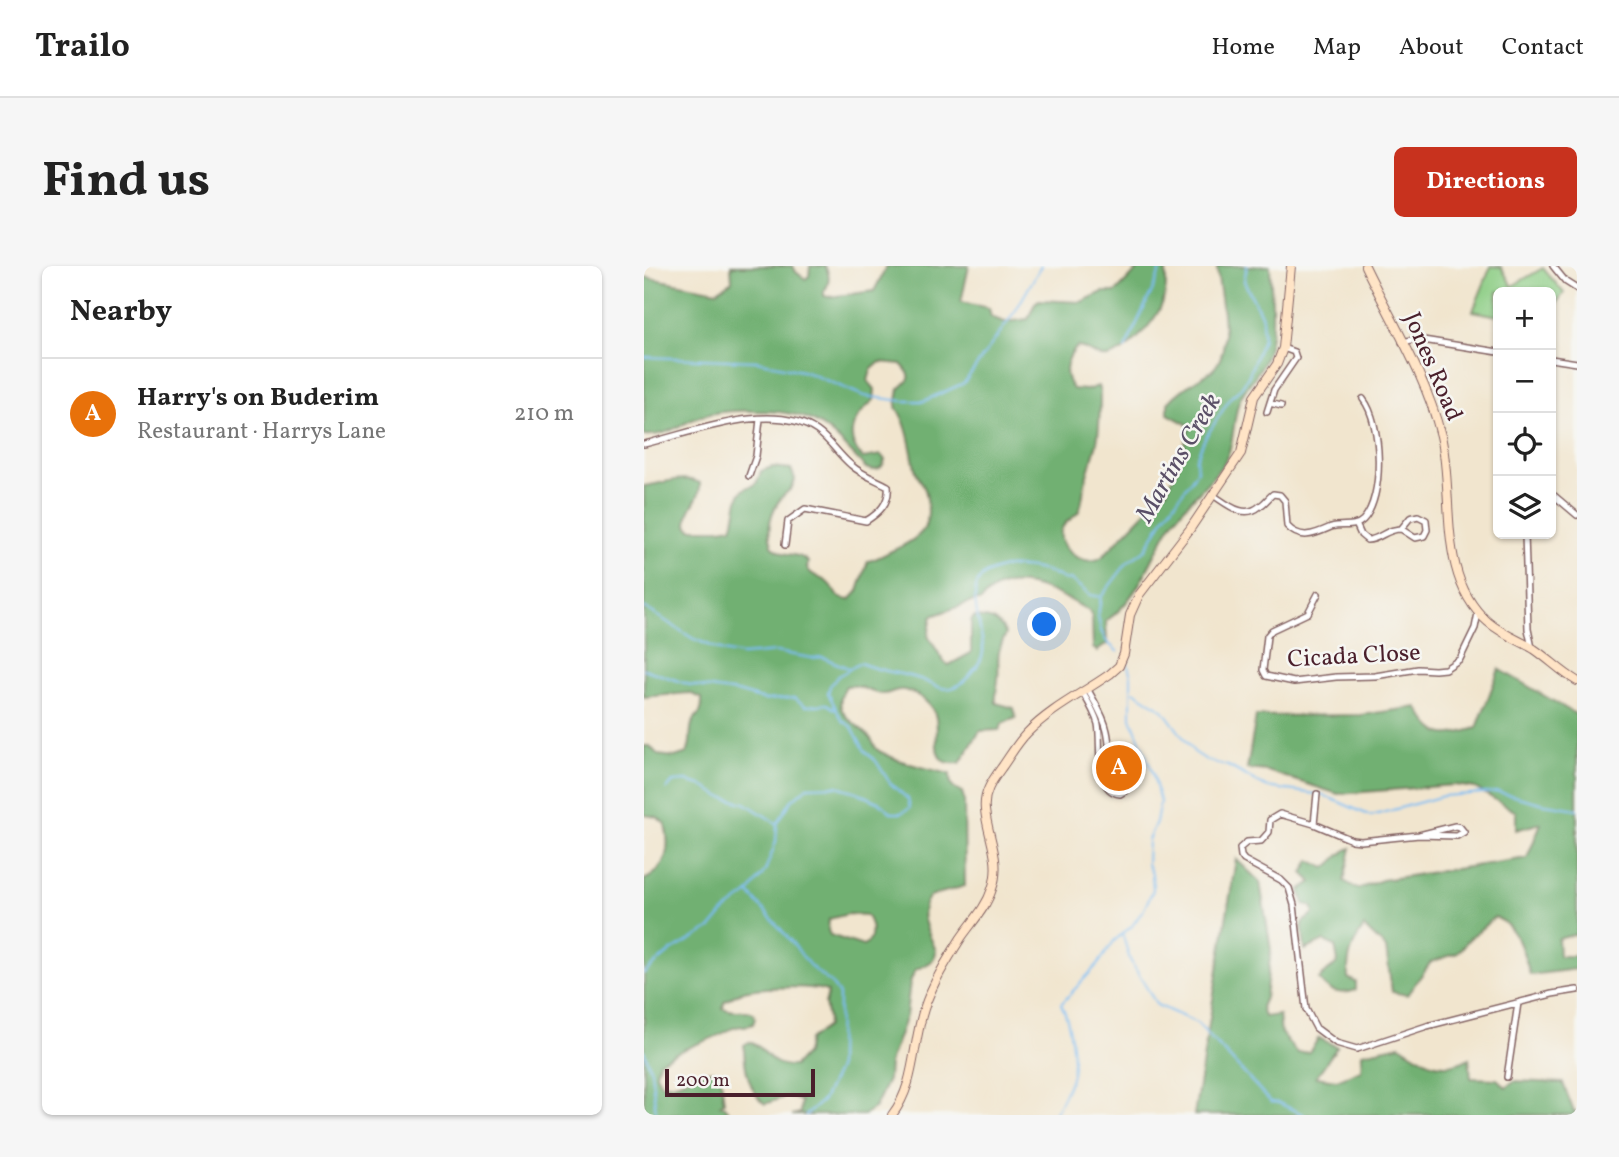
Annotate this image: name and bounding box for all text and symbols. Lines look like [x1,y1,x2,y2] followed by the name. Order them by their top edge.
[35,25,130,71] text: Trailo
[1211,31,1275,65] text: Home
[1313,31,1361,65] text: Map
[1399,31,1464,65] text: About
[1502,31,1584,65] text: Contact
[1394,147,1577,217] button: Directions
[42,148,210,217] text: Find us
[1493,287,1556,539] map controls
[1493,287,1556,350] button: +
[70,291,172,333] text: Nearby
[1394,307,1470,427] street label: Jones Road
[1493,350,1556,413] button: −
[137,380,379,416] text: Harry's on Buderim
[1127,387,1230,530] water label: Martins Creek
[85,398,101,430] text: A
[514,398,574,430] text: 210 m
[1493,413,1556,476] button: locate
[137,416,386,448] text: Restaurant · Harrys Lane
[1493,476,1556,539] button: layers
[1027,607,1061,641] your location
[1287,637,1421,677] street label: Cicada Close
[1096,742,1142,794] pin: A
[665,1066,816,1098] scale bar
[676,1068,730,1094] text: 200 m

